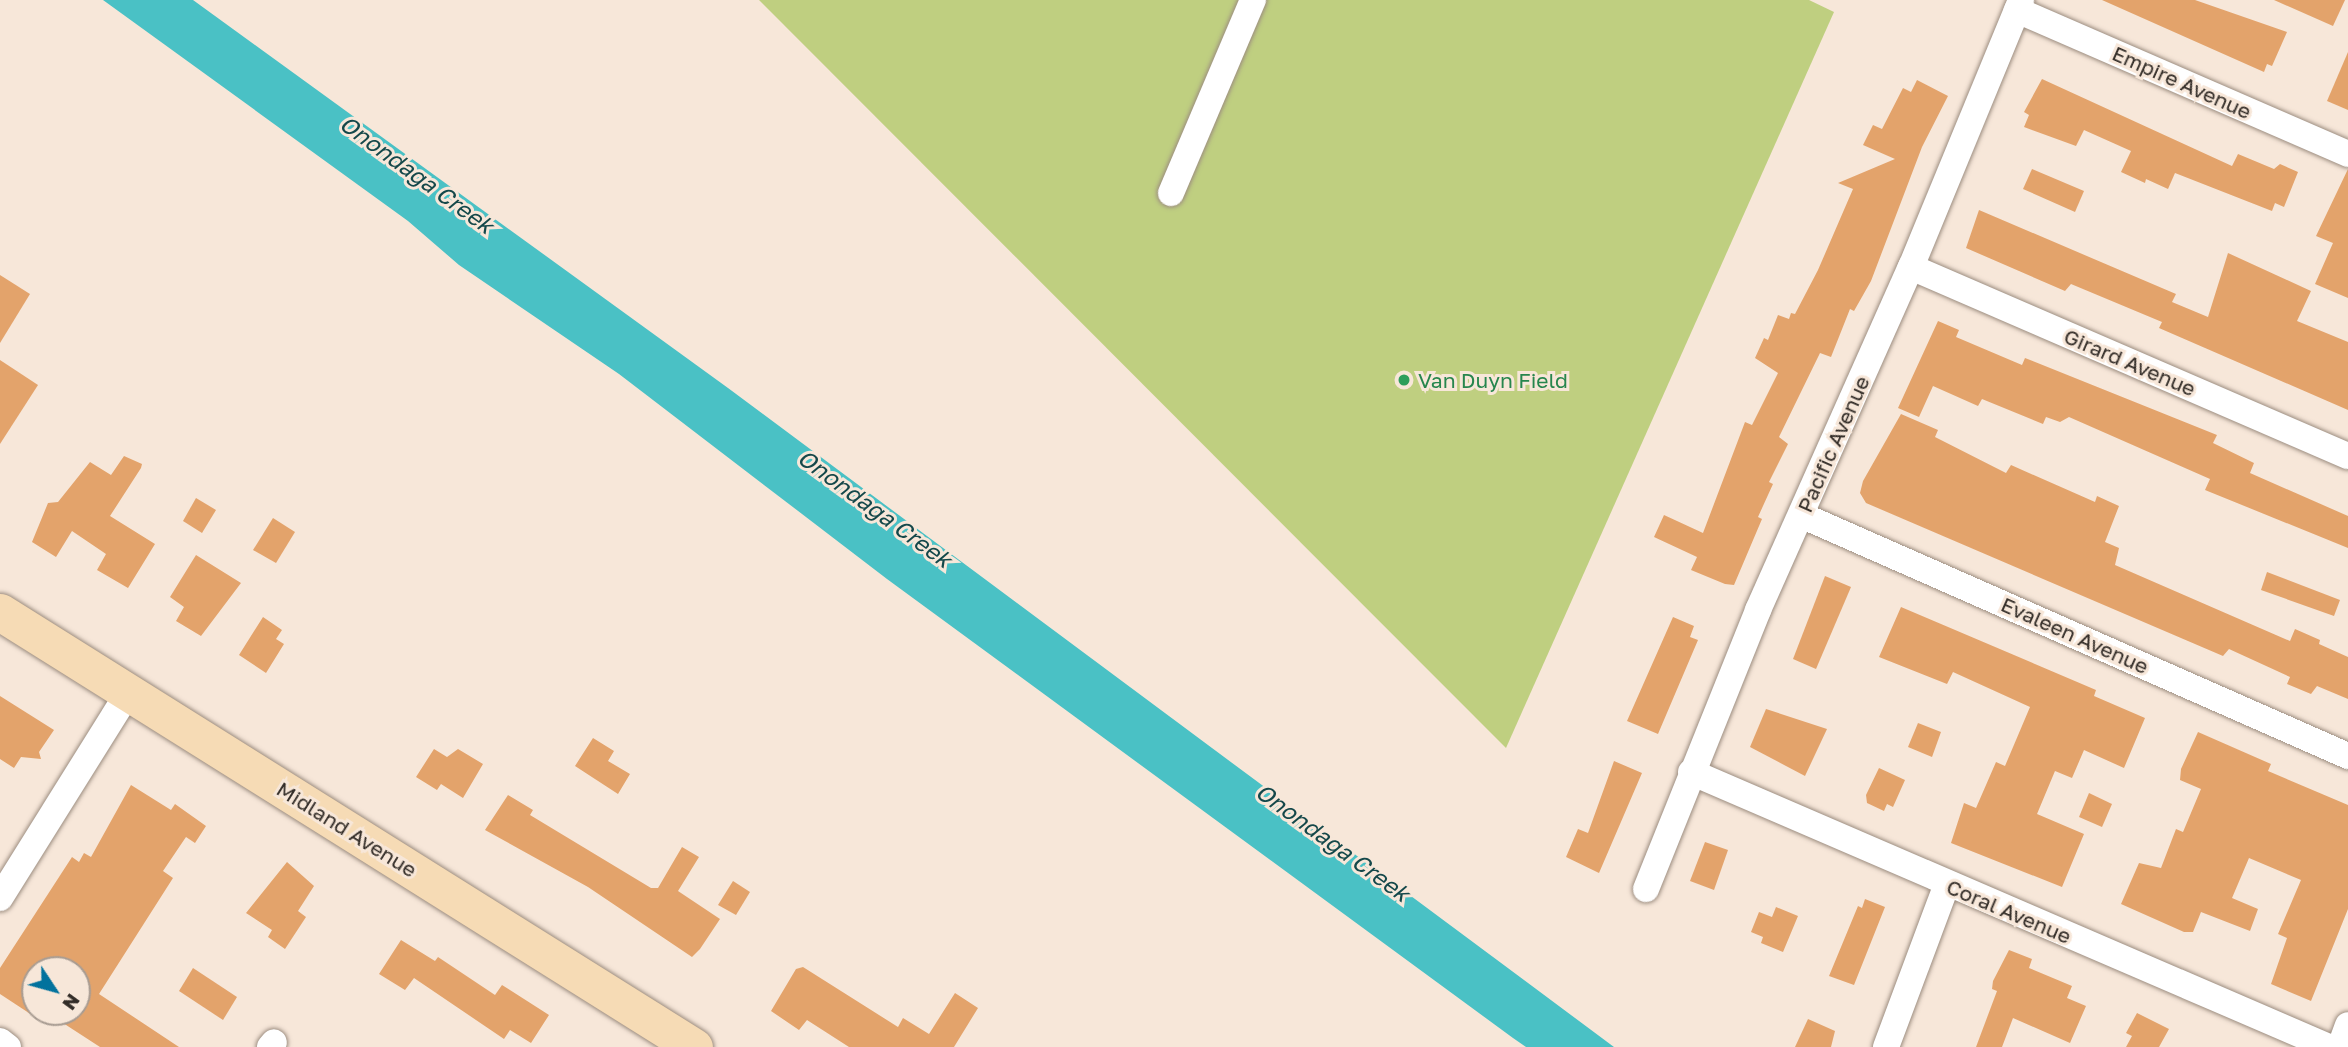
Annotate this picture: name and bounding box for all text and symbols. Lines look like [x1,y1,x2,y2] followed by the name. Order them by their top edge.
[2109,40,2255,124] street label: Empire Avenue
[335,109,499,239] water label: Onondaga Creek
[2060,323,2200,401] street label: Girard Avenue
[1418,367,1568,393] place label: Van Duyn Field
[1396,372,1412,388] marker: Van Duyn Field
[1792,372,1874,516] street label: Pacific Avenue
[793,443,957,573] water label: Onondaga Creek
[1997,591,2153,679] street label: Evaleen Avenue
[272,776,422,882] street label: Midland Avenue
[1251,777,1415,907] water label: Onondaga Creek
[1943,873,2075,949] street label: Coral Avenue
[21,956,91,1026] north arrow
[58,990,85,1015] text: N

